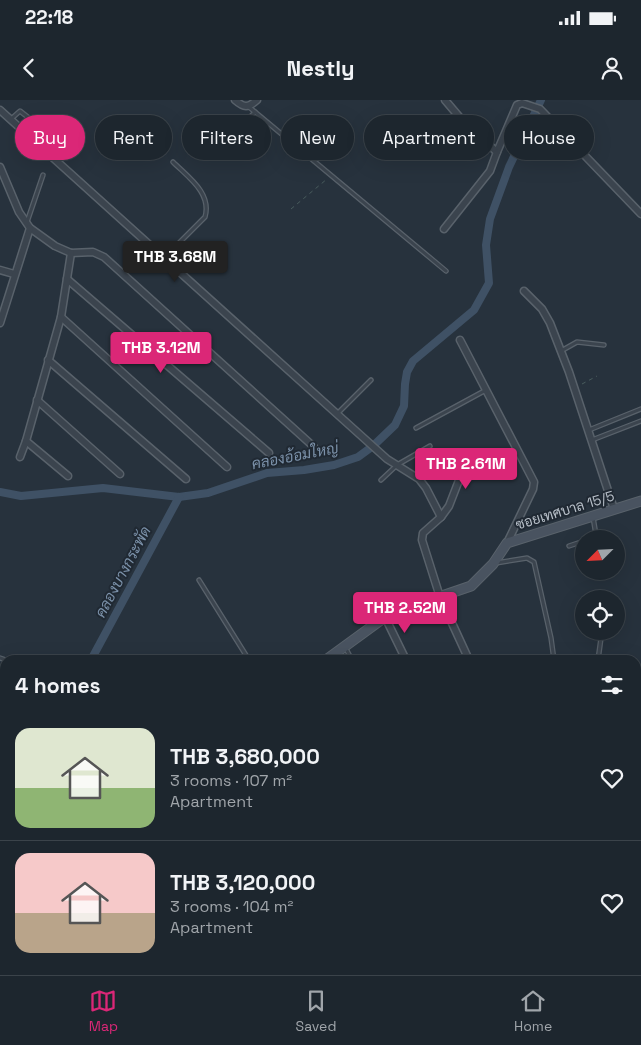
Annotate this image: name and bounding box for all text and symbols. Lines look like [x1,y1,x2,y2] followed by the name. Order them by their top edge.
[25,5,73,30] text: 22:18
[15,54,43,82] icon: back
[286,54,355,82] text: Nestly
[598,54,626,82] icon: person
[15,115,85,160] chip: Buy
[95,115,172,160] chip: Rent
[182,115,271,160] chip: Filters
[281,115,354,160] chip: New
[364,115,494,160] chip: Apartment
[504,115,594,160] chip: House
[118,240,232,283] pin: THB 3.68M
[134,246,216,267] text: THB 3.68M
[104,332,218,374] pin: THB 3.12M
[121,337,201,358] text: THB 3.12M
[250,438,341,473] water label: คลองอ้อมใหญ่
[409,448,523,490] pin: THB 2.61M
[426,453,506,474] text: THB 2.61M
[514,486,616,534] street label: ซอยเทศบาล 15/5
[91,523,155,621] water label: คลองบางกระพัด
[575,530,625,580] north arrow
[575,530,625,640] map controls
[575,590,625,640] button: locate
[348,592,462,634] pin: THB 2.52M
[364,597,446,618] text: THB 2.52M
[598,671,626,699] icon: filters
[15,672,101,699] text: 4 homes
[170,743,320,770] text: THB 3,680,000
[55,748,115,808] icon: home
[598,764,626,792] icon: heart
[170,770,292,791] text: 3 rooms · 107 m²
[170,791,253,812] text: Apartment
[170,869,315,896] text: THB 3,120,000
[55,873,115,933] icon: home
[598,889,626,917] icon: heart
[170,896,293,917] text: 3 rooms · 104 m²
[170,917,253,938] text: Apartment
[89,987,118,1035] tab: Map
[296,987,336,1035] tab: Saved
[514,987,552,1035] tab: Home

